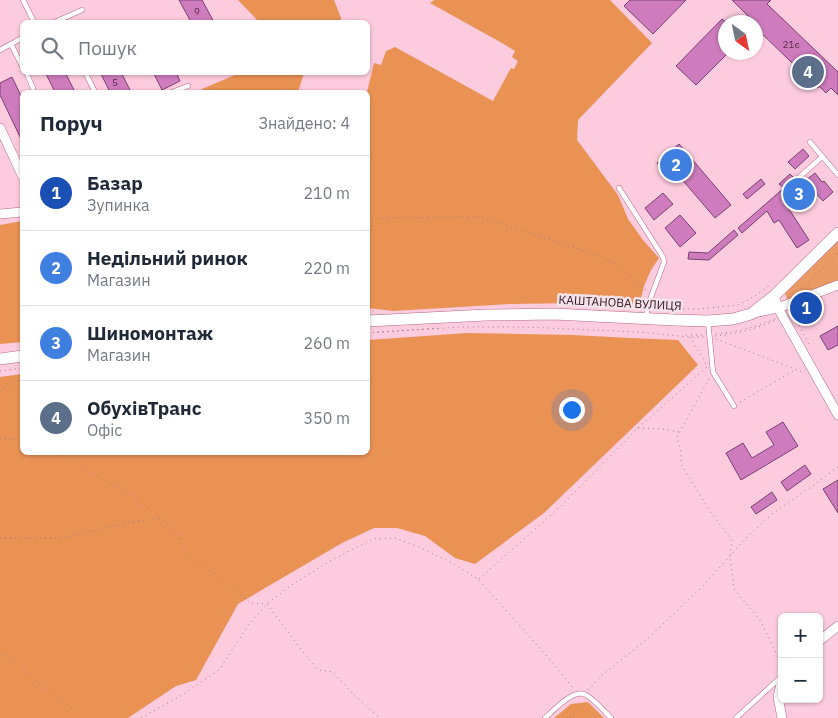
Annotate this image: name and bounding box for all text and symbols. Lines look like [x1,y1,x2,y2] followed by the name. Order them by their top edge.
[194,5,200,18] house number: 9
[718,15,763,60] north arrow
[20,20,370,75] search box
[38,34,66,62] icon: search
[78,36,137,60] text: Пошук
[782,38,800,51] house number: 21є
[792,53,824,91] pin: 4
[112,76,118,89] house number: 5
[40,109,103,137] text: Поруч
[258,113,350,133] text: Знайдено: 4
[660,146,692,184] pin: 2
[87,171,143,195] text: Базар
[783,175,815,213] pin: 3
[51,183,61,203] text: 1
[303,183,350,203] text: 210 m
[87,195,150,215] text: Зупинка
[87,246,248,270] text: Недільний ринок
[51,258,61,278] text: 2
[303,258,350,278] text: 220 m
[87,270,151,290] text: Магазин
[790,289,822,327] pin: 1
[558,292,682,313] street label: КАШТАНОВА ВУЛИЦЯ
[87,321,213,345] text: Шиномонтаж
[51,333,61,353] text: 3
[303,333,350,353] text: 260 m
[87,345,151,365] text: Магазин
[87,396,201,420] text: ОбухівТранс
[559,397,585,423] your location
[51,408,61,428] text: 4
[303,408,350,428] text: 350 m
[87,420,122,440] text: Офіс
[778,613,823,703] map controls
[778,613,823,658] button: +
[778,658,823,703] button: −

